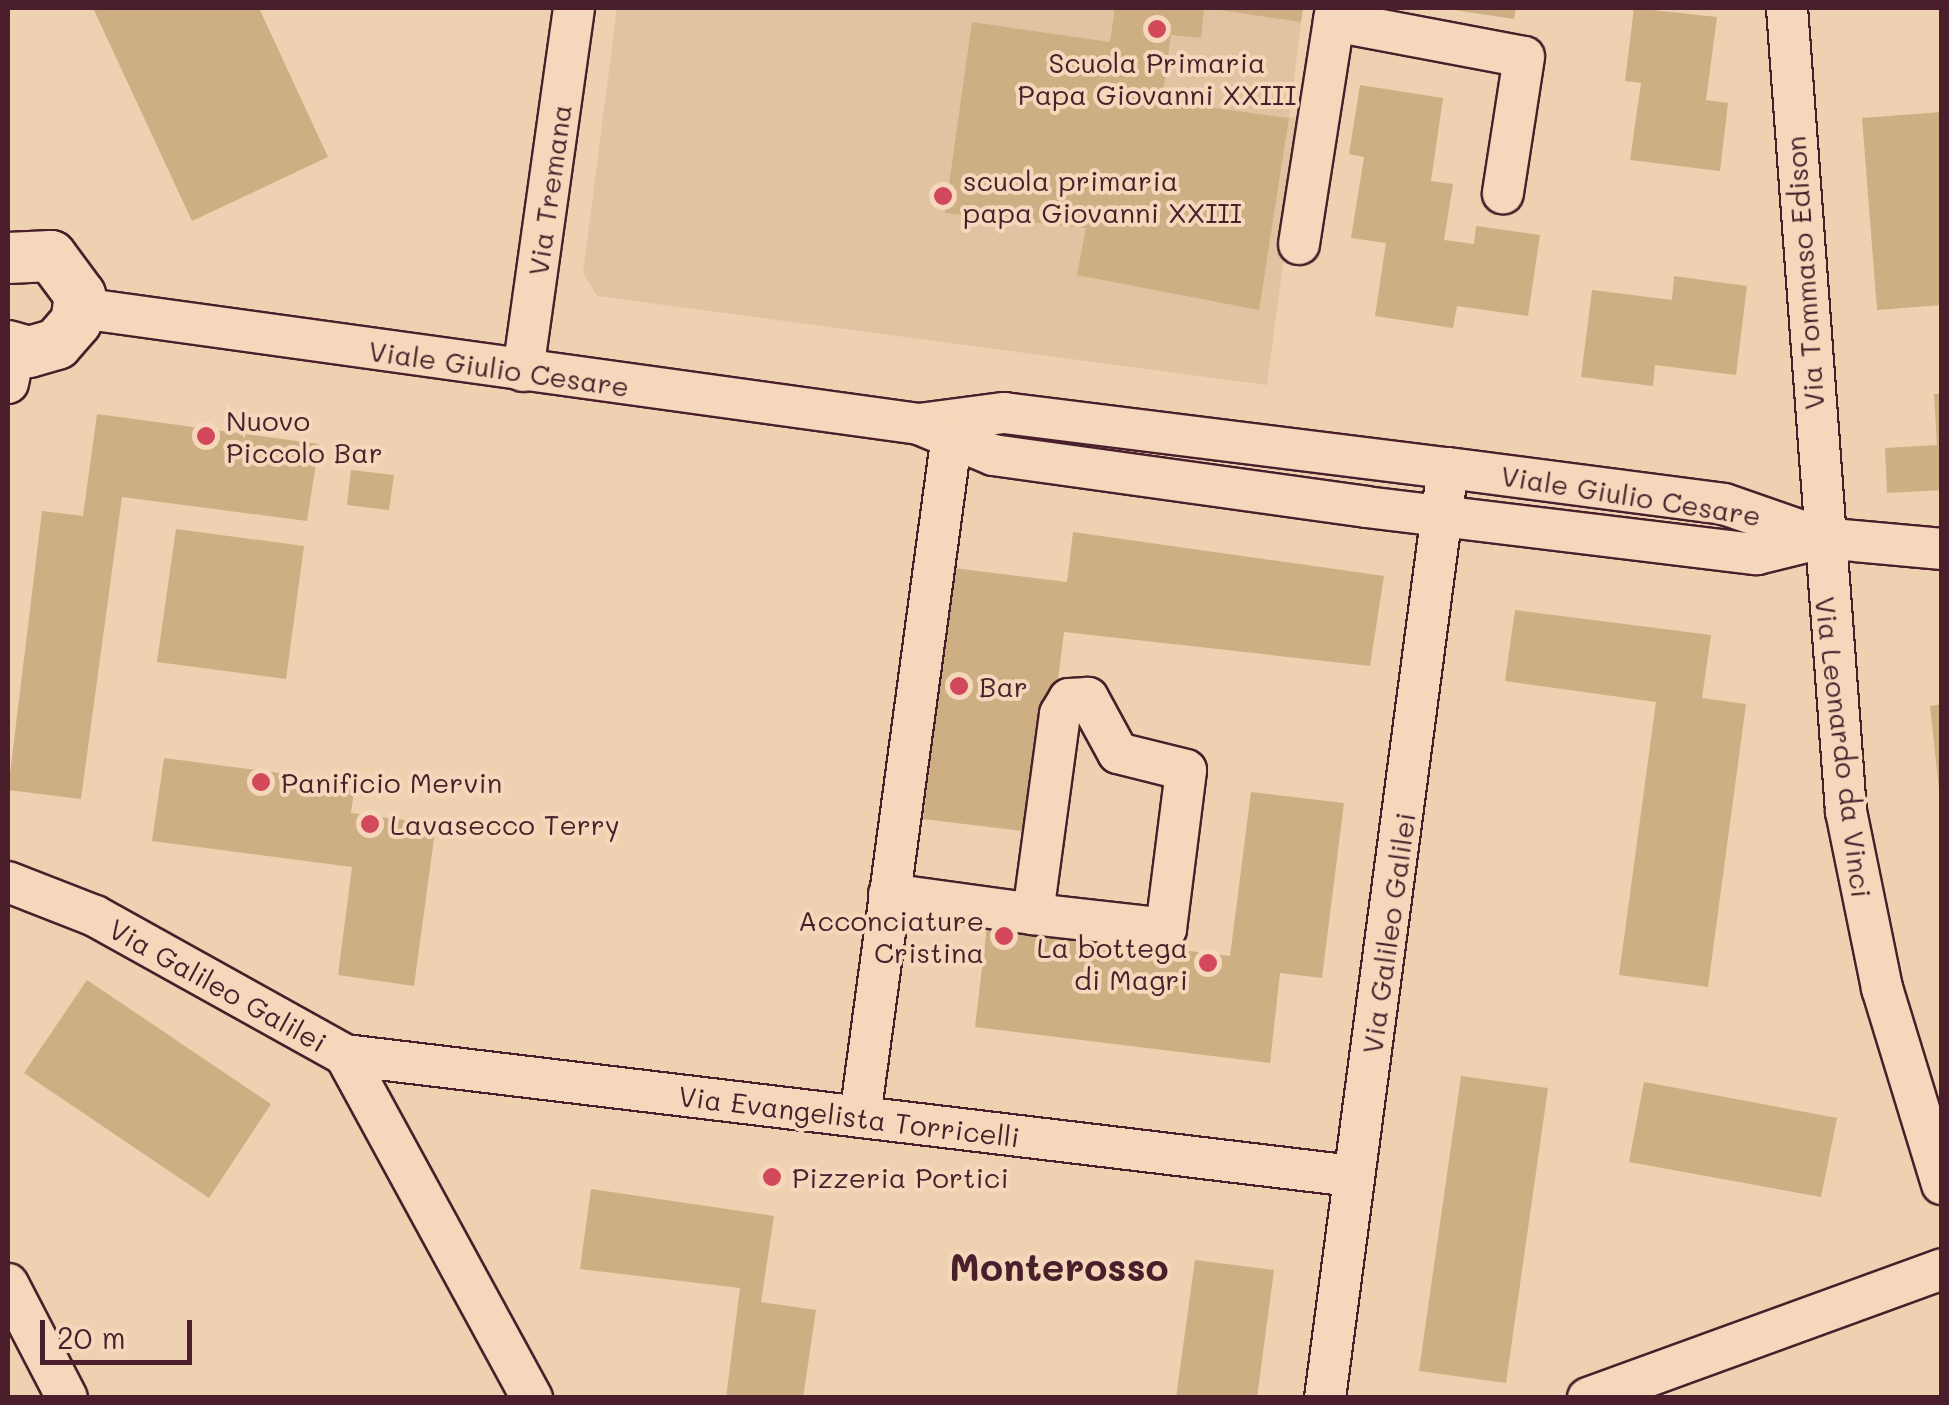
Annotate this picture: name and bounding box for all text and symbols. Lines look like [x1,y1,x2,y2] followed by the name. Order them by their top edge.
[1146,18,1168,40] marker: Scuola Primaria Papa Giovanni XXIII
[1018,45,1296,111] place label: Scuola Primaria Papa Giovanni XXIII
[520,102,578,278] street label: Via Tremana
[1778,135,1830,411] street label: Via Tommaso Edison
[963,163,1242,229] place label: scuola primaria papa Giovanni XXIII
[932,185,954,207] marker: scuola primaria papa Giovanni XXIII
[366,333,632,403] street label: Viale Giulio Cesare
[226,403,383,469] place label: Nuovo Piccolo Bar
[195,425,217,447] marker: Nuovo Piccolo Bar
[1499,458,1763,532] street label: Viale Giulio Cesare
[1809,594,1879,900] street label: Via Leonardo da Vinci
[979,669,1028,703] place label: Bar
[948,675,970,697] marker: Bar
[281,765,502,799] place label: Panificio Mervin
[250,771,272,793] marker: Panificio Mervin
[390,807,620,841] place label: Lavasecco Terry
[1354,810,1422,1056] street label: Via Galileo Galilei
[359,813,381,835] marker: Lavasecco Terry
[798,903,984,969] place label: Acconciature Cristina
[103,911,333,1059] street label: Via Galileo Galilei
[993,925,1015,947] marker: Acconciature Cristina
[1037,930,1188,996] place label: La bottega di Magri
[1197,952,1219,974] marker: La bottega di Magri
[676,1078,1022,1154] street label: Via Evangelista Torricelli
[792,1160,1009,1194] place label: Pizzeria Portici
[761,1166,783,1188] marker: Pizzeria Portici
[949,1244,1169,1290] district label: Monterosso
[45,1300,198,1362] scale bar
[57,1317,126,1357] text: 20 m

